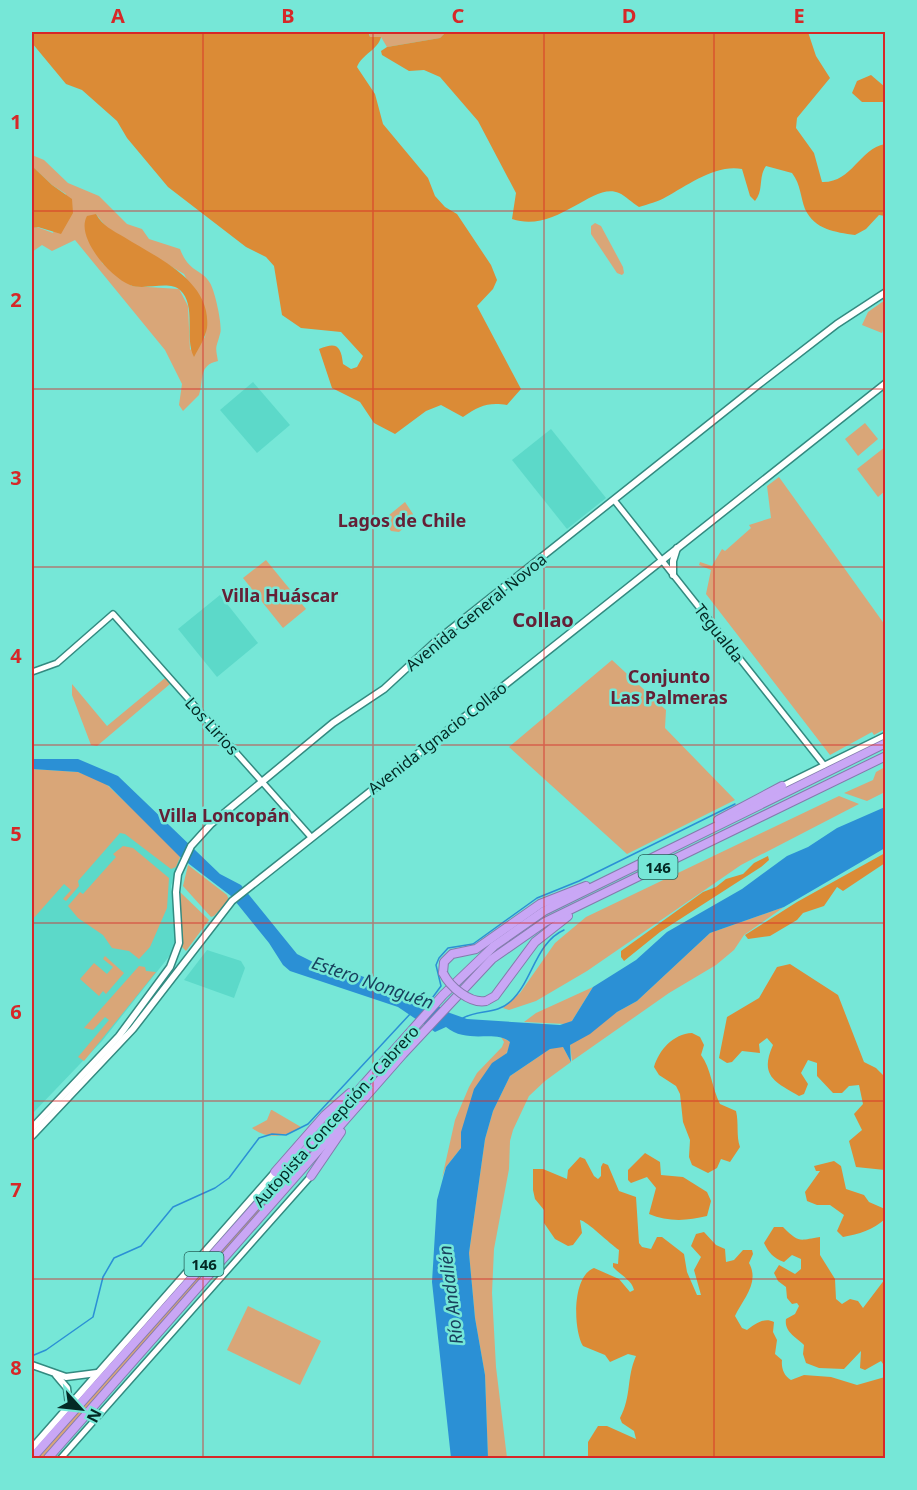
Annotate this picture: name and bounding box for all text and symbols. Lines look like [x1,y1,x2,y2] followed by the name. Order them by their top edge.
[111,2,125,29] text: A
[281,2,295,29] text: B
[452,2,465,29] text: C
[622,2,636,29] text: D
[793,2,805,29] text: E
[10,108,22,135] text: 1
[10,286,22,313] text: 2
[10,464,22,491] text: 3
[338,508,466,532] district label: Lagos de Chile
[401,548,551,676] street label: Avenida General Novoa
[222,583,338,607] district label: Villa Huáscar
[689,599,749,667] street label: Tegualda
[512,606,574,633] district label: Collao
[10,642,22,669] text: 4
[610,664,728,709] district label: Conjunto Las Palmeras
[363,677,511,799] street label: Avenida Ignacio Collao
[180,692,244,760] street label: Los Lirios
[159,803,289,827] district label: Villa Loncopán
[10,820,22,847] text: 5
[638,855,678,879] road number: 146
[309,950,437,1014] water label: Estero Nonguén
[10,998,22,1025] text: 6
[248,1020,424,1212] street label: Autopista Concepción - Cabrero
[10,1176,22,1203] text: 7
[432,1244,468,1346] water label: Río Andalién
[184,1252,224,1276] road number: 146
[10,1354,22,1381] text: 8
[51,1379,111,1439] north arrow
[82,1405,107,1427] text: N

